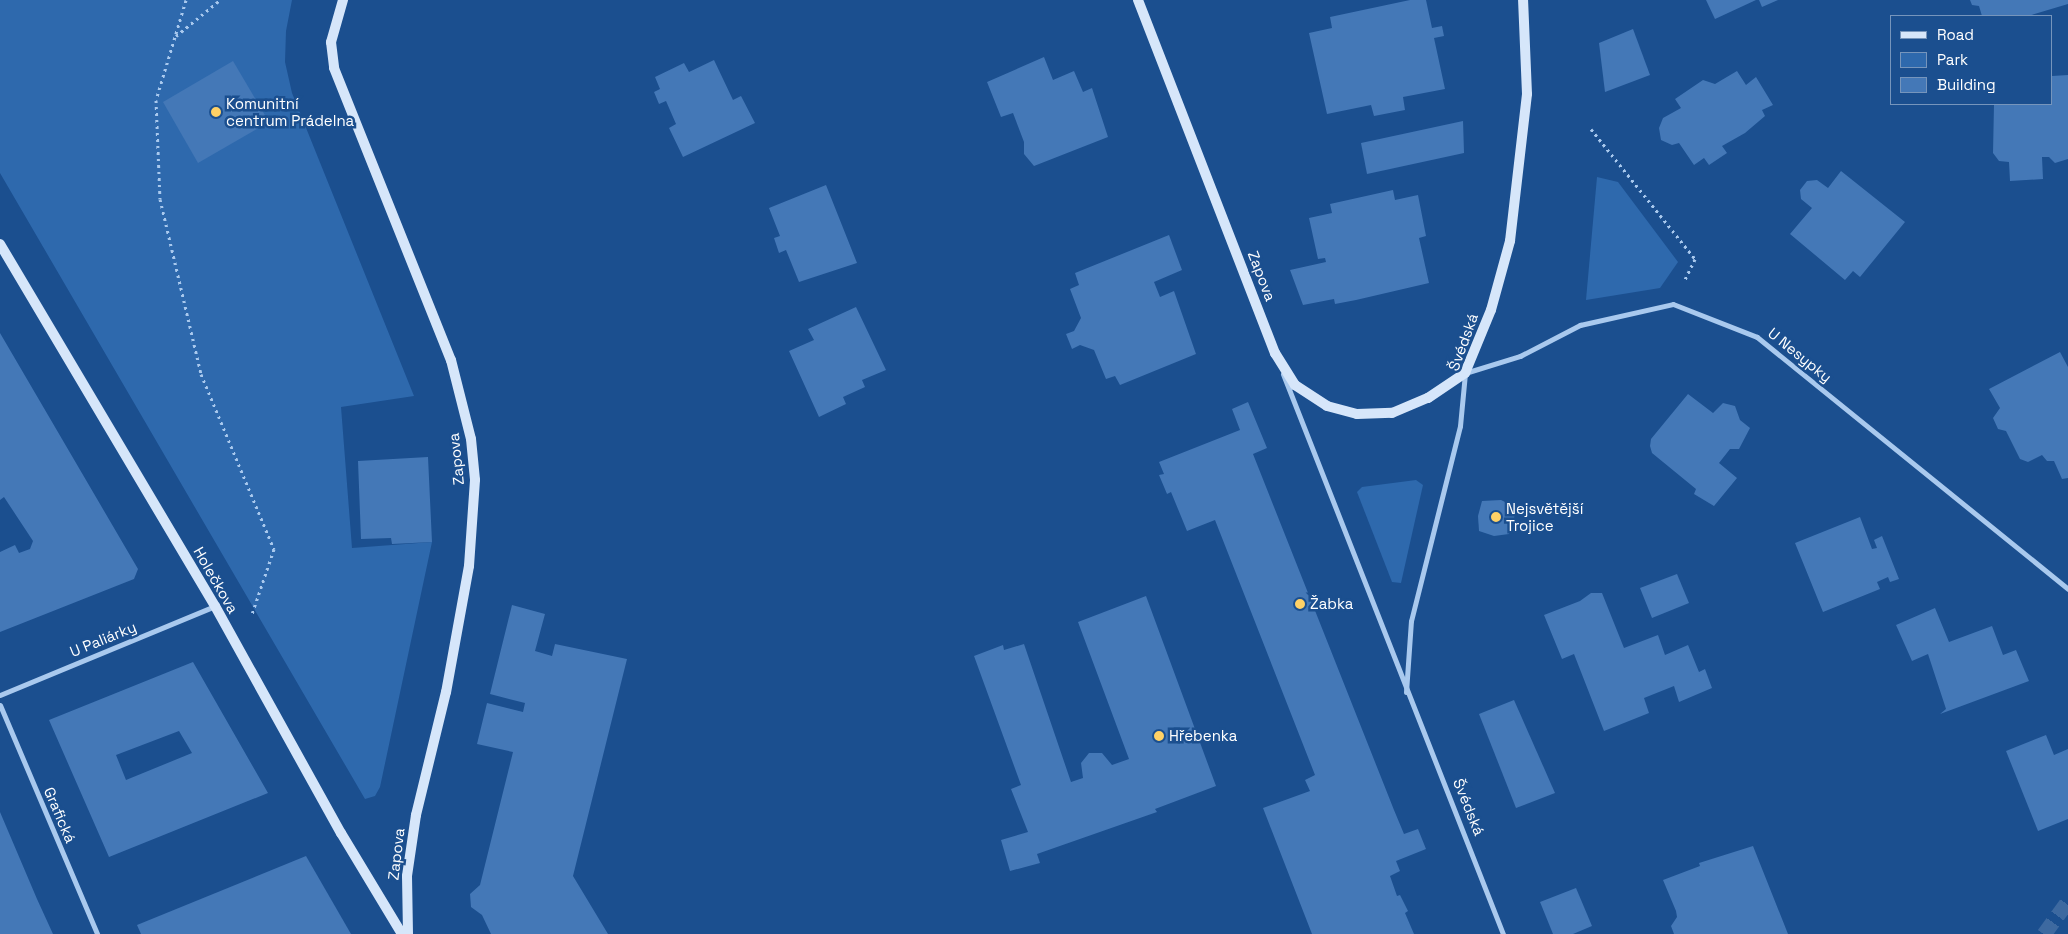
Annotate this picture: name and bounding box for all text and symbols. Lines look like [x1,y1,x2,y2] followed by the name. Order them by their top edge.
[1890,15,2053,105] legend
[1937,25,1974,44] text: Road
[1937,50,1968,69] text: Park
[1937,75,1996,94] text: Building
[226,94,354,129] place label: Komunitní centrum Prádelna
[210,106,222,118] marker: Komunitní centrum Prádelna
[1244,248,1280,304] street label: Zapova
[1444,311,1482,373] street label: Švédská
[1765,324,1835,386] street label: U Nesypky
[444,432,468,486] street label: Zapova
[1506,499,1583,534] place label: Nejsvětější Trojice
[1490,511,1502,523] marker: Nejsvětější Trojice
[190,544,242,616] street label: Holečkova
[1310,595,1353,613] place label: Žabka
[1294,598,1306,610] marker: Žabka
[67,618,139,660] street label: U Paliárky
[1169,727,1237,745] place label: Hřebenka
[1153,730,1165,742] marker: Hřebenka
[1449,776,1489,838] street label: Švédská
[40,784,80,846] street label: Grafická
[384,827,408,881] street label: Zapova

